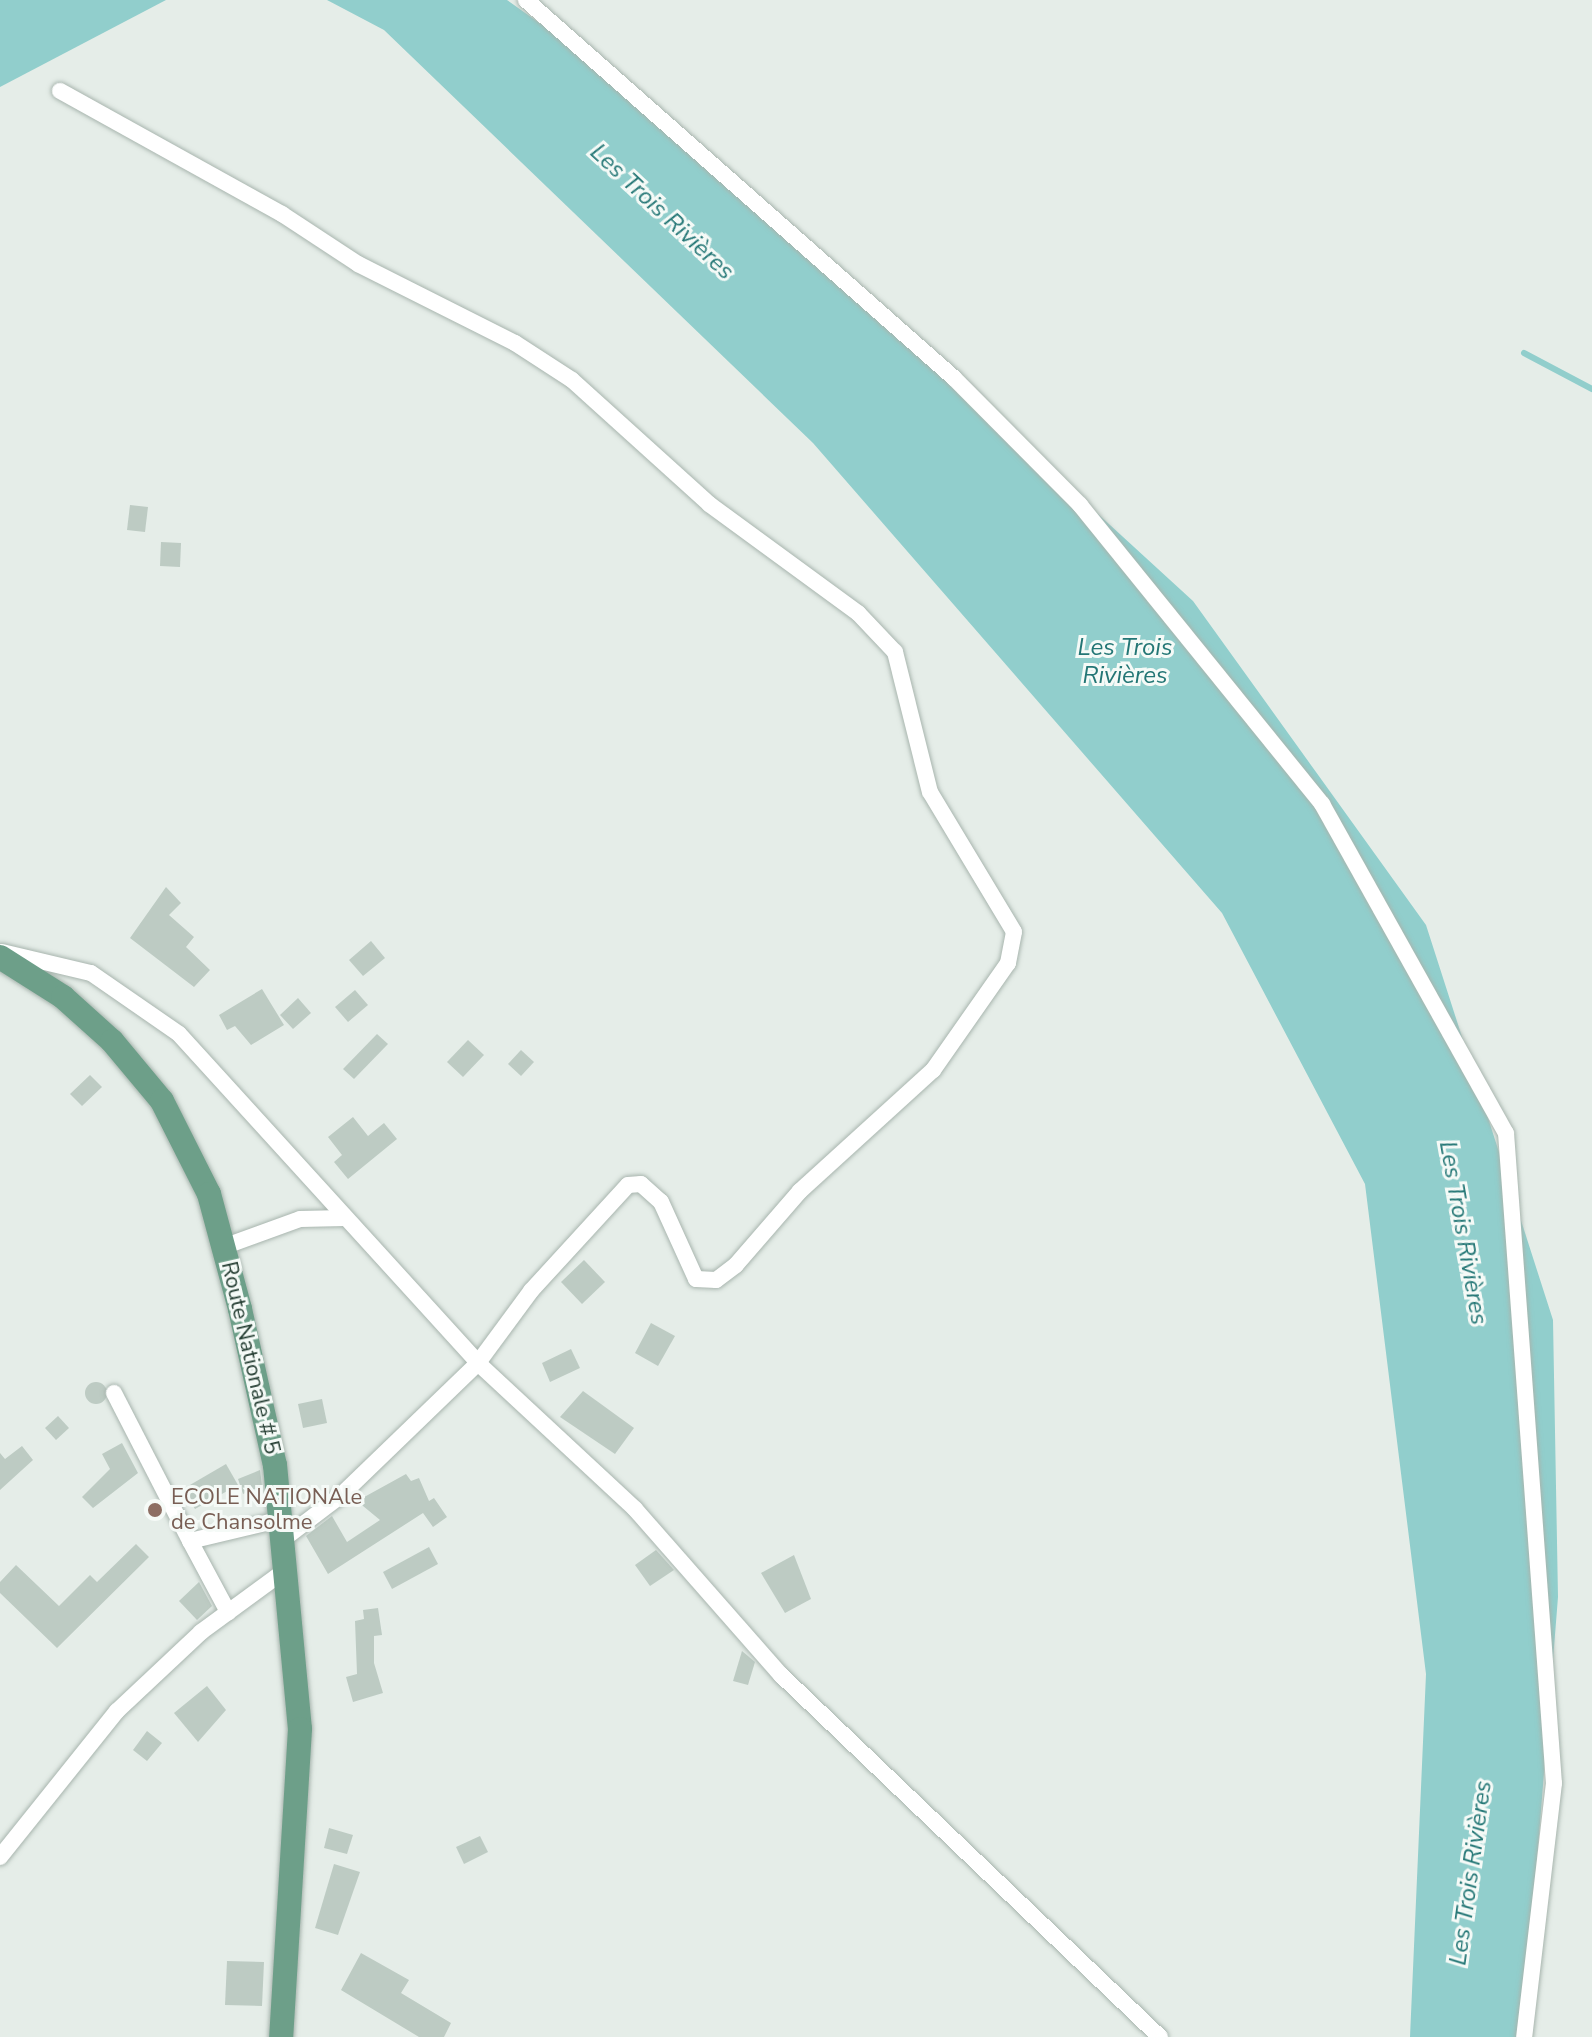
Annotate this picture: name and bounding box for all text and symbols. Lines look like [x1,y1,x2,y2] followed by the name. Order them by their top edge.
[584,138,740,286] water label: Les Trois Rivières
[1078,634,1172,690] water label: Les Trois Rivières
[1433,1139,1493,1327] water label: Les Trois Rivières
[215,1259,285,1457] street label: Route Nationale # 5
[171,1484,362,1536] place label: ECOLE NATIONAle de Chansolme
[146,1501,164,1519] marker: ECOLE NATIONAle de Chansolme
[1444,1779,1498,1967] water label: Les Trois Rivières

